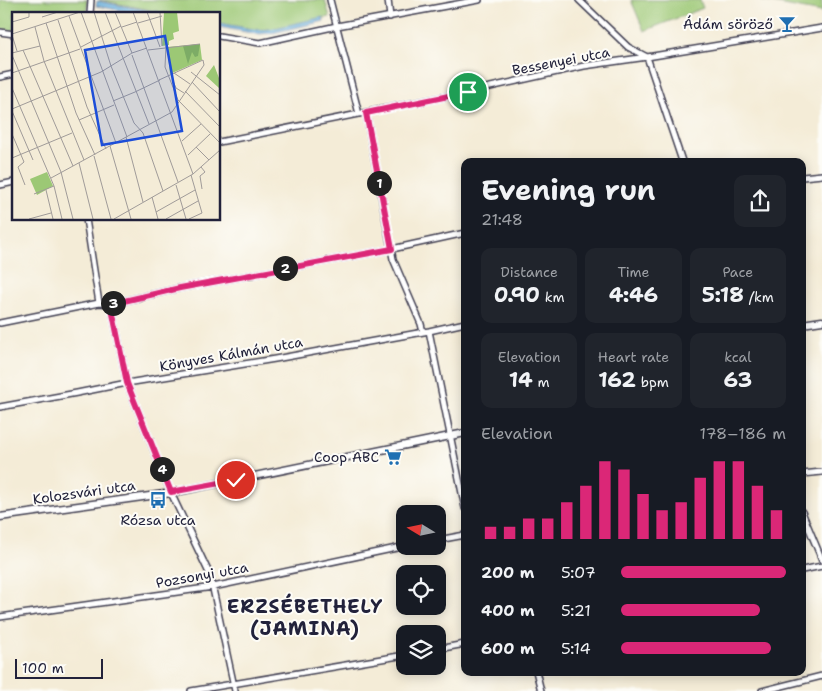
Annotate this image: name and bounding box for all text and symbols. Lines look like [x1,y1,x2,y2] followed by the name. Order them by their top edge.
[12,12,220,220] inset map
[777,14,797,34] bar icon: Ádám söröző
[683,15,773,33] place label: Ádám söröző
[511,43,612,79] street label: Bessenyei utca
[447,71,489,113] pin
[454,78,482,106] icon: arrive
[366,170,392,196] pin: 1
[481,171,656,209] text: Evening run
[376,174,383,192] text: 1
[734,175,786,227] button: share
[481,209,523,230] text: 21:48
[272,256,298,280] pin: 2
[281,259,290,277] text: 2
[500,263,558,281] text: Distance
[617,263,650,281] text: Time
[722,263,753,281] text: Pace
[494,281,540,309] text: 0.90
[609,281,658,309] text: 4:46
[702,281,744,309] text: 5:18
[540,288,564,306] text: km
[744,288,774,306] text: /km
[100,290,126,316] pin: 3
[109,294,118,312] text: 3
[158,333,304,375] street label: Könyves Kálmán utca
[498,348,561,366] text: Elevation
[598,348,669,366] text: Heart rate
[724,348,751,366] text: kcal
[509,366,533,394] text: 14
[598,366,636,394] text: 162
[723,366,752,394] text: 63
[533,373,550,391] text: m
[636,373,669,391] text: bpm
[481,423,553,444] text: Elevation
[700,423,786,444] text: 178–186 m
[383,447,403,467] supermarket icon: Coop ABC
[314,448,379,466] place label: Coop ABC
[150,456,174,482] pin: 4
[215,459,257,501] pin
[158,460,167,478] text: 4
[222,466,250,494] icon: check
[31,476,137,508] street label: Kolozsvári utca
[148,490,168,510] bus stop icon: Rózsa utca
[396,505,446,555] north arrow
[396,505,446,675] map controls
[121,511,196,529] place label: Rózsa utca
[154,558,250,592] street label: Pozsonyi utca
[481,562,534,583] text: 200 m
[561,562,596,583] text: 5:07
[396,565,446,615] button: locate
[227,593,383,641] district label: ERZSÉBETHELY (JAMINA)
[481,600,535,621] text: 400 m
[561,600,591,621] text: 5:21
[396,625,446,675] button: layers
[481,638,535,659] text: 600 m
[561,638,591,659] text: 5:14
[15,656,102,679] scale bar
[22,659,64,677] text: 100 m

